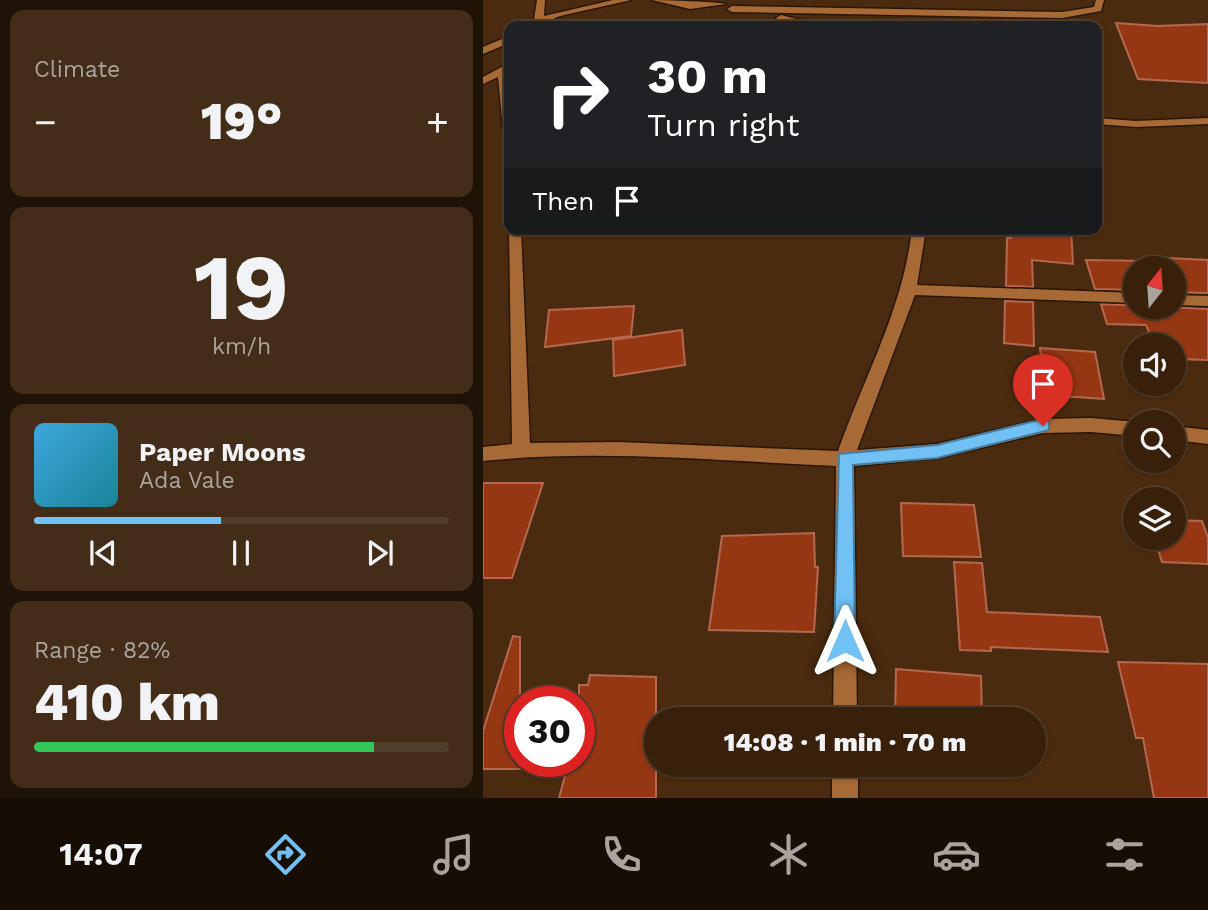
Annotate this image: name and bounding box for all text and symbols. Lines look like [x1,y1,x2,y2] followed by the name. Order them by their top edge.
[647,47,768,105] text: 30 m
[532,49,623,140] icon: right
[34,56,120,83] text: Climate
[201,91,282,152] text: 19°
[34,100,57,144] text: −
[426,100,449,144] text: +
[647,106,799,144] text: Turn right
[608,182,646,220] icon: arrive
[532,186,594,216] text: Then
[194,234,289,341] text: 19
[1123,256,1187,318] north arrow
[1123,256,1186,550] map controls
[212,333,271,360] text: km/h
[1123,333,1186,396] button: sound
[1013,354,1073,426] pin
[1024,365,1062,403] icon: arrive
[1123,410,1186,473] button: search
[139,437,306,467] text: Paper Moons
[139,467,235,494] text: Ada Vale
[1123,487,1186,550] button: layers
[84,534,122,572] icon: previous
[222,534,260,572] icon: pause
[361,534,399,572] icon: next
[808,604,882,678] position arrow
[34,637,170,664] text: Range · 82%
[34,672,220,733] text: 410 km
[504,686,595,777] speed limit sign: 30
[724,727,966,757] text: 14:08 · 1 min · 70 m
[261,830,310,879] icon: directions
[429,830,478,879] icon: music
[597,830,646,879] icon: phone
[764,830,813,879] icon: climate
[932,830,981,879] icon: car
[1100,830,1149,879] icon: filters
[59,835,143,873] text: 14:07

